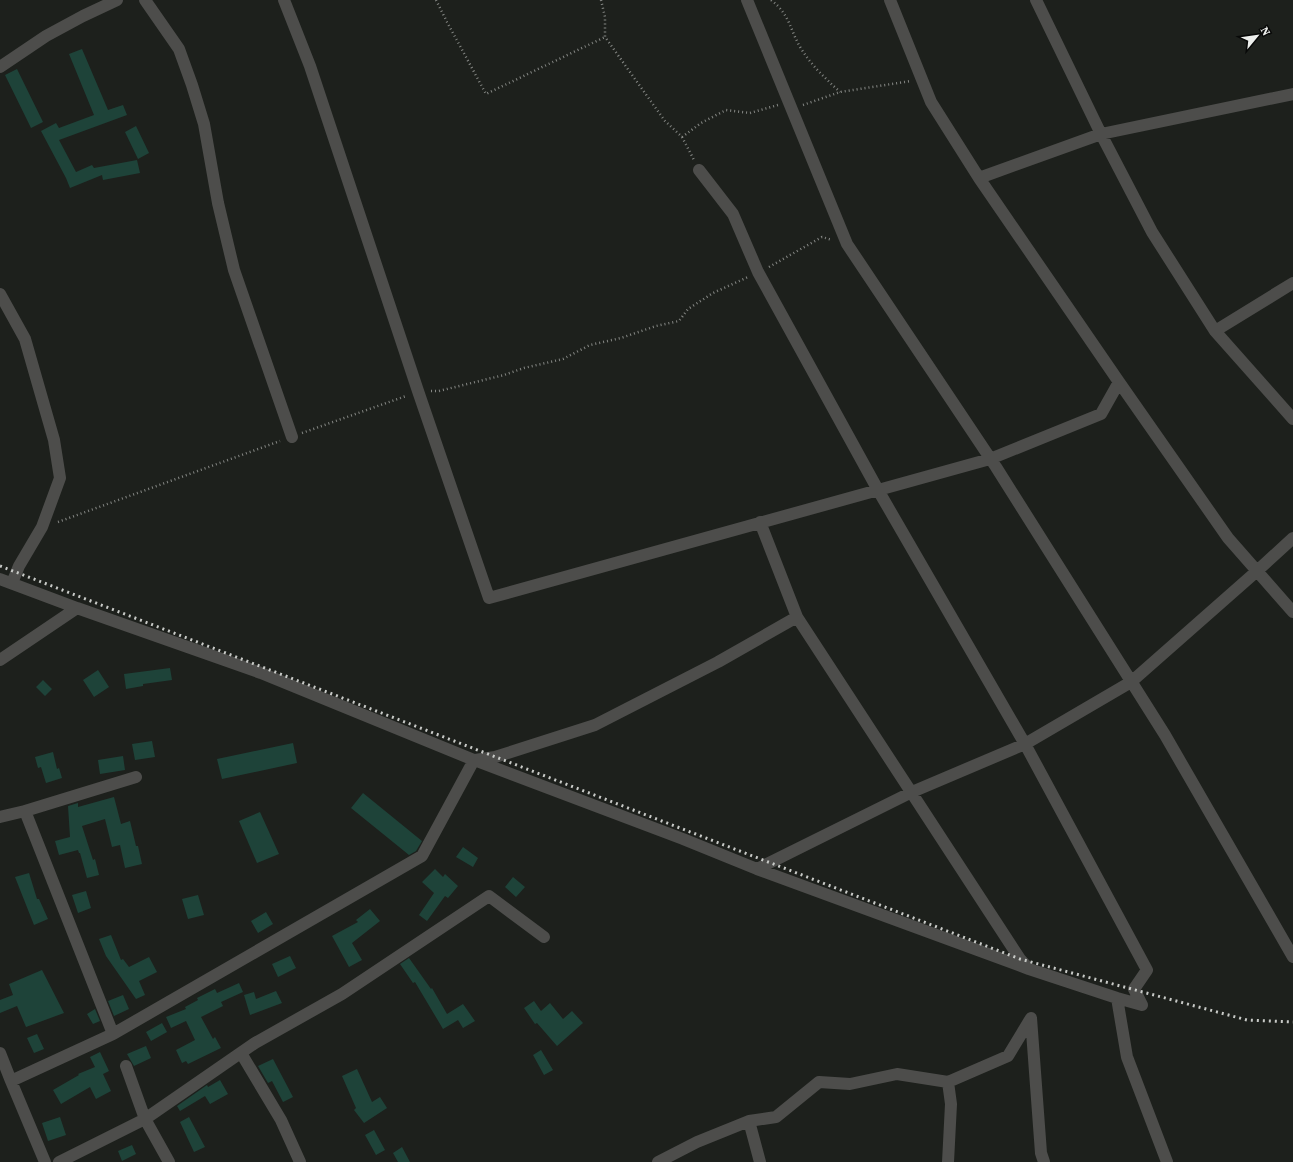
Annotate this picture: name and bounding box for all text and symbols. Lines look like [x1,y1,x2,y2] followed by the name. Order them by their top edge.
[1237,16,1277,56] north arrow
[1257,24,1274,39] text: N

